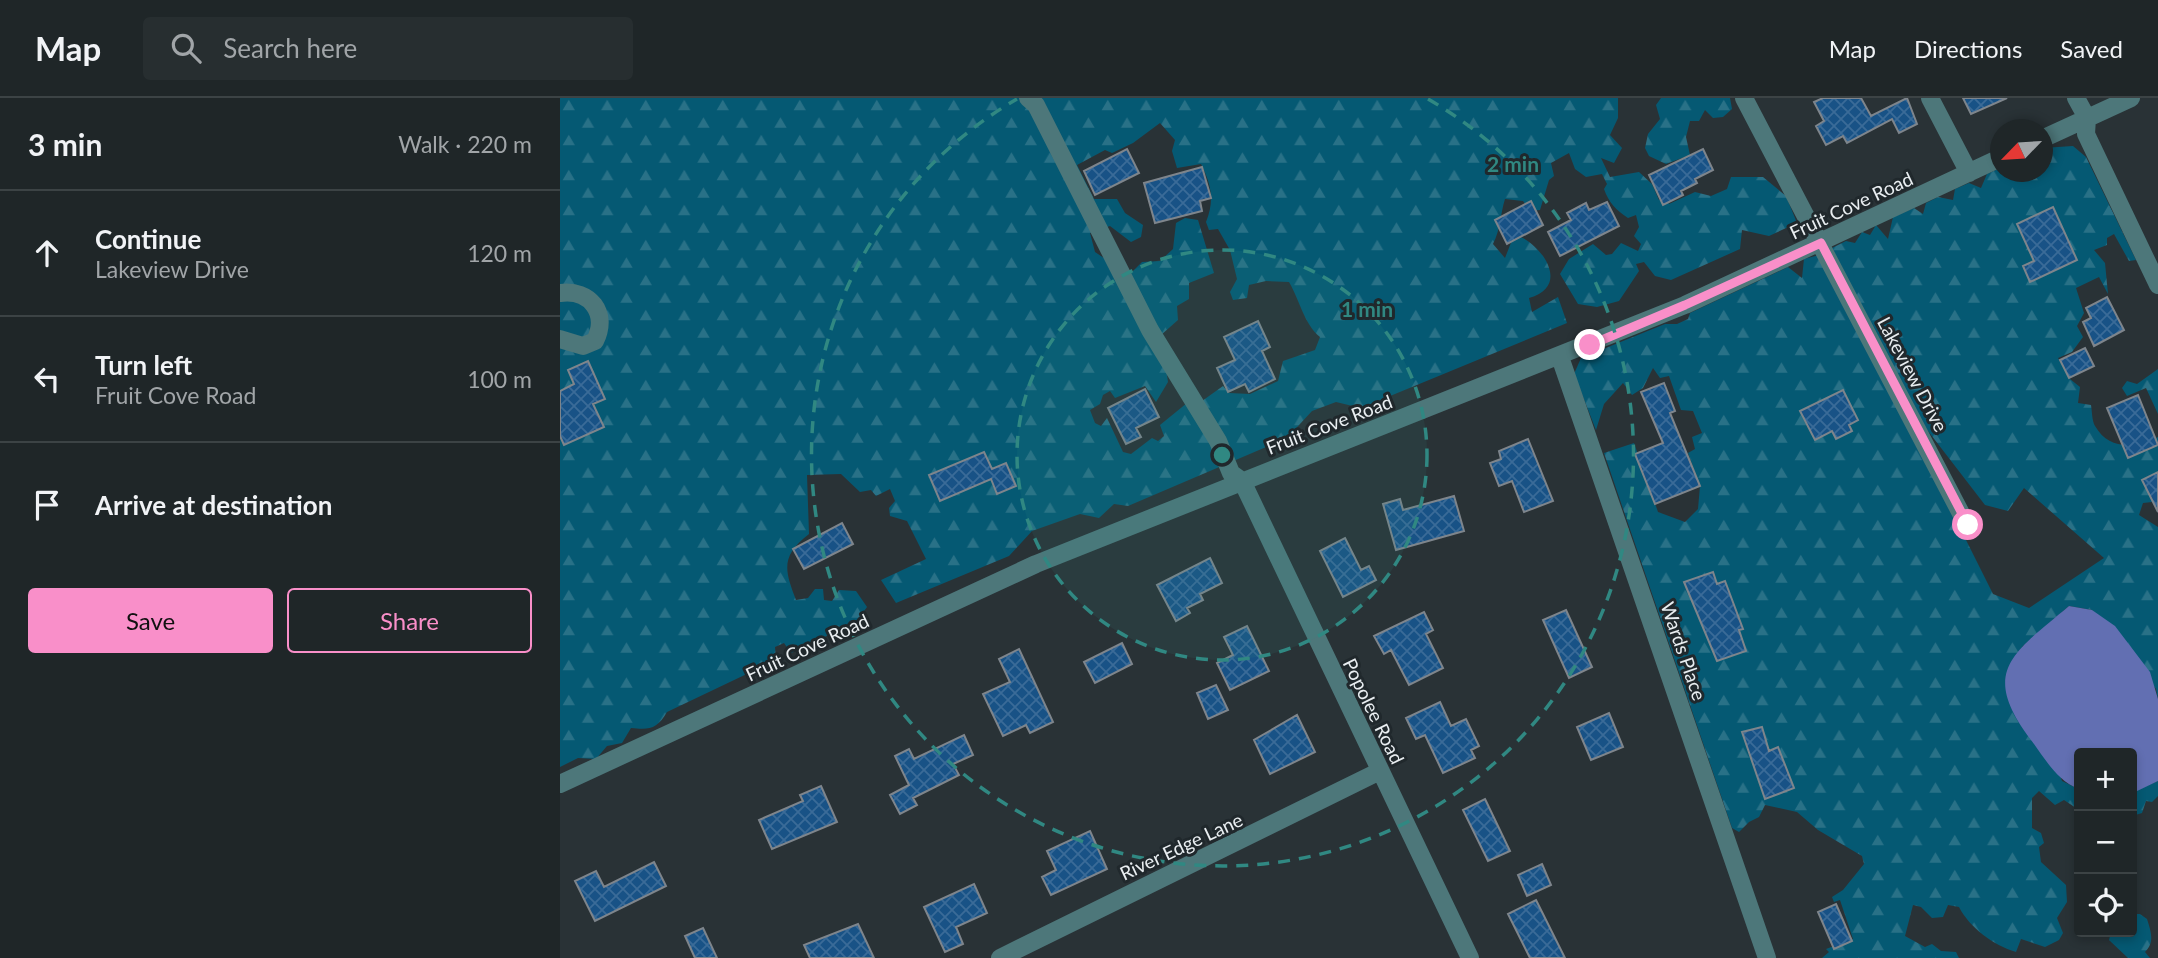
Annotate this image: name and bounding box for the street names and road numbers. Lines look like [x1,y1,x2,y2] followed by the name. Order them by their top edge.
[1786,166,1916,244] street label: Fruit Cove Road
[1873,312,1953,436] street label: Lakeview Drive
[1263,389,1395,459] street label: Fruit Cove Road
[1656,599,1712,703] street label: Wards Place
[742,608,872,686] street label: Fruit Cove Road
[1339,654,1409,768] street label: Popolee Road
[1116,807,1246,885] street label: River Edge Lane

